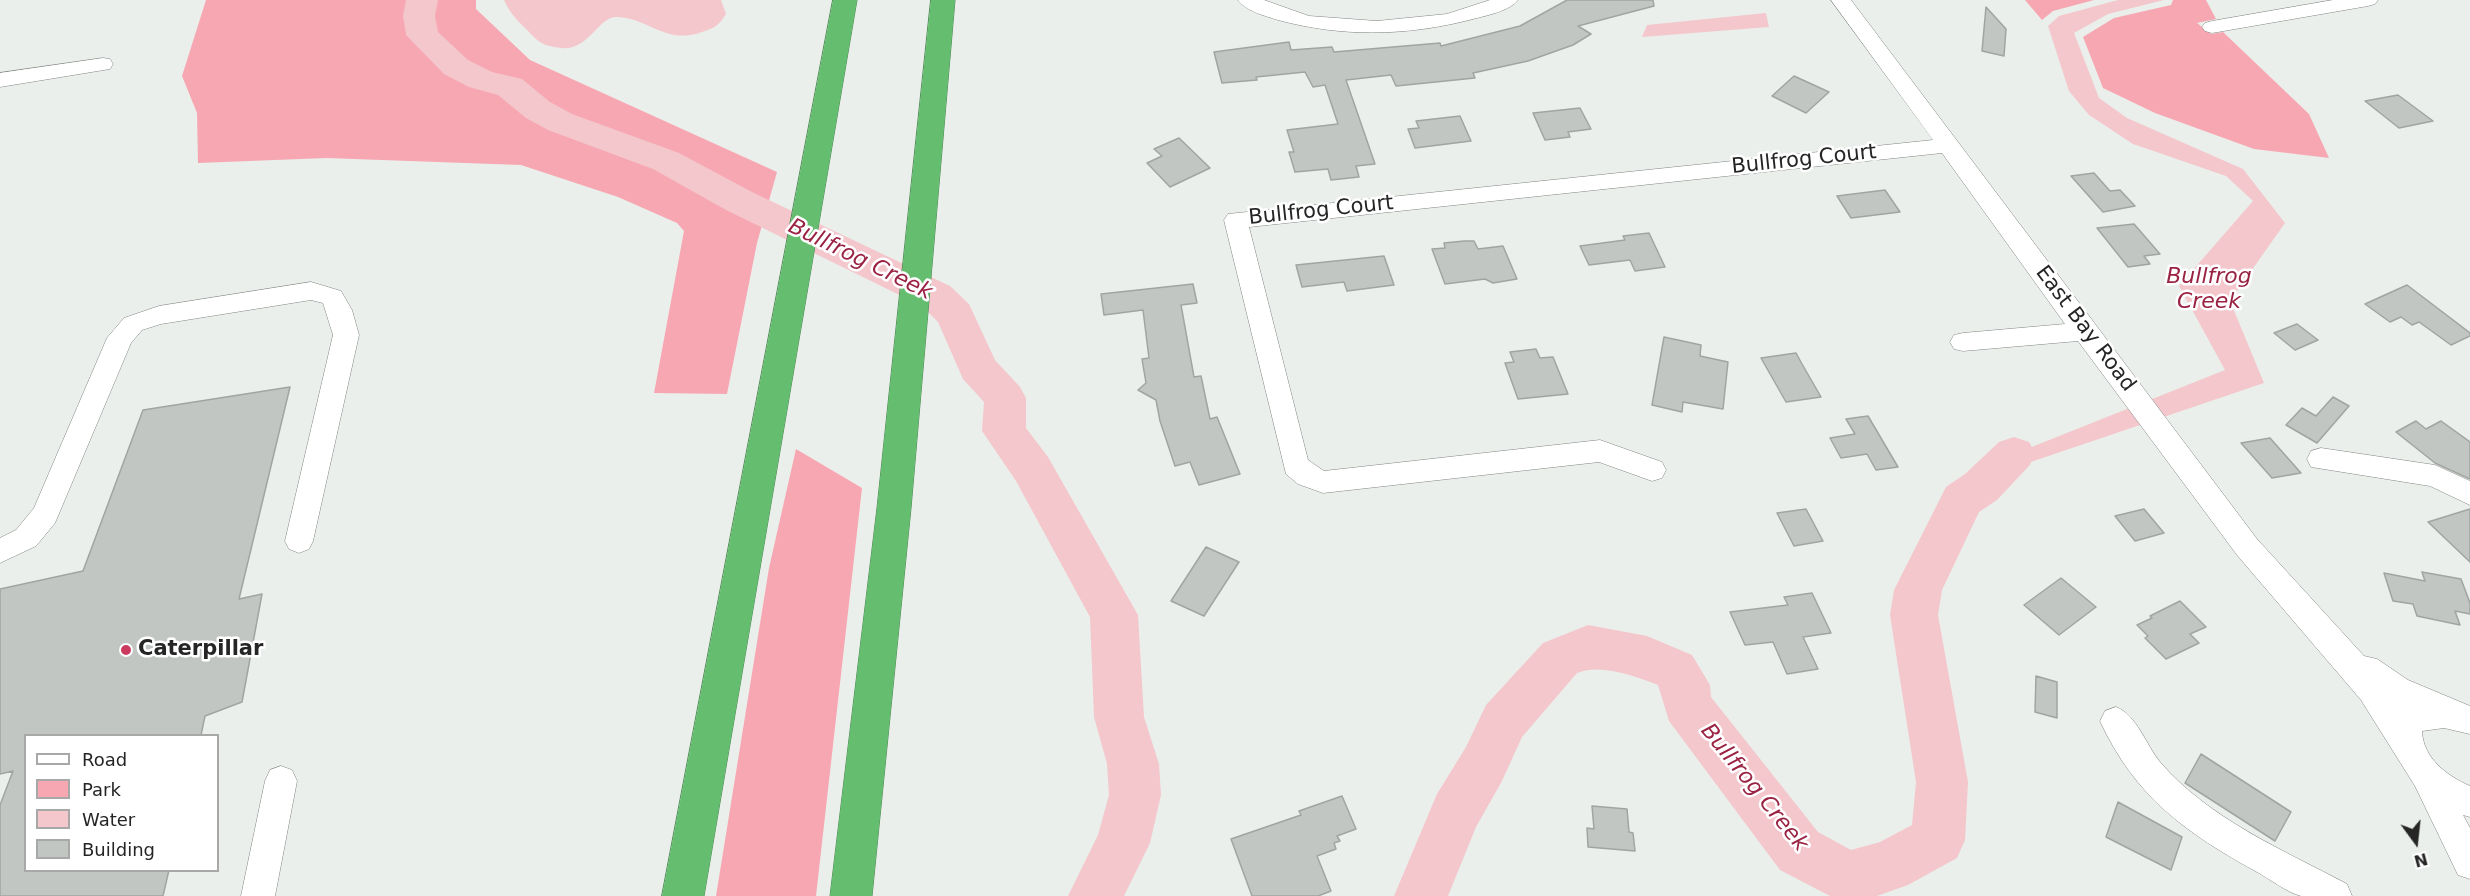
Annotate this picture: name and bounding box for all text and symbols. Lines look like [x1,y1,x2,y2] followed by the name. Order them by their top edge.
[1730,140,1878,180] street label: Bullfrog Court
[1247,191,1395,231] street label: Bullfrog Court
[784,214,936,306] water label: Bullfrog Creek
[2029,261,2141,397] street label: East Bay Road
[2166,264,2252,316] water label: Bullfrog Creek
[138,637,263,663] place label: Caterpillar
[119,643,133,657] marker: Caterpillar
[1694,719,1814,857] water label: Bullfrog Creek
[24,734,219,872] legend
[82,749,127,770] text: Road
[82,779,121,800] text: Park
[82,809,135,830] text: Water
[2386,812,2446,872] north arrow
[82,839,155,860] text: Building
[2412,849,2430,871] text: N

